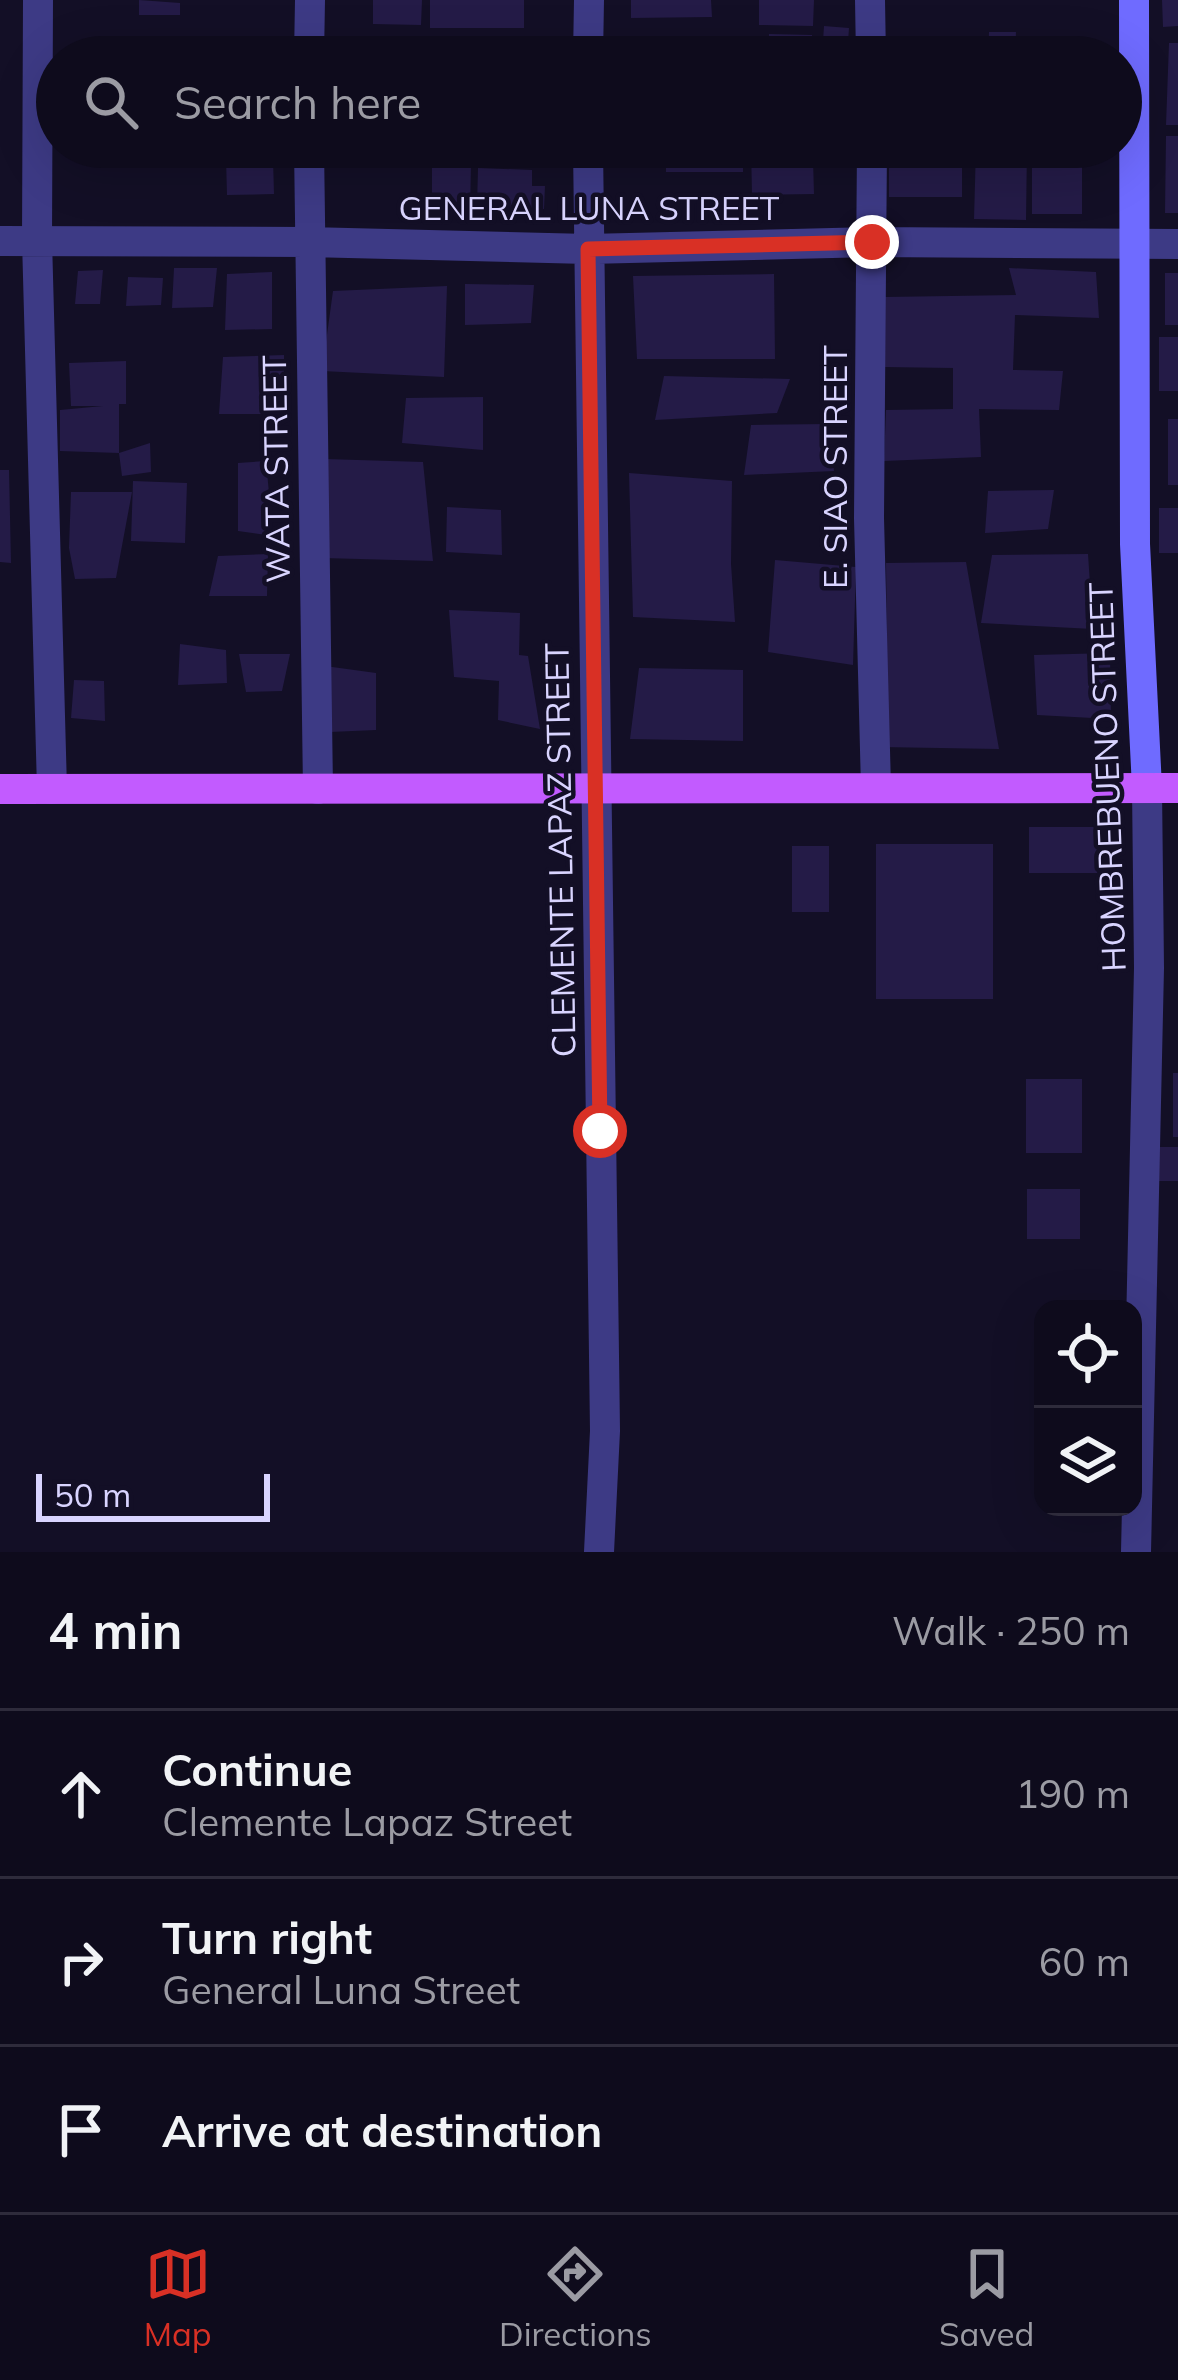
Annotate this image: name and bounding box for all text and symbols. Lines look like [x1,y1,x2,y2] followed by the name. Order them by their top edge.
[36,36,1142,168] search box
[78,69,144,135] icon: search
[174,74,421,130] text: Search here
[399,187,779,228] street label: GENERAL LUNA STREET
[845,215,899,269] route end
[814,345,855,589] street label: E. SIAO STREET
[253,355,298,583] street label: WATA STREET
[1079,582,1134,972] street label: HOMBREBUENO STREET
[535,642,584,1057] street label: CLEMENTE LAPAZ STREET
[573,1104,627,1158] route start
[1034,1300,1142,1516] map controls
[1034,1300,1142,1408] button: locate
[1034,1408,1142,1516] button: layers
[36,1468,270,1521] scale bar
[54,1474,131,1515] text: 50 m
[48,1598,183,1662] text: 4 min
[892,1606,1130,1655] text: Walk · 250 m
[162,1741,352,1797] text: Continue
[48,1761,114,1827] icon: ahead
[1015,1769,1130,1818] text: 190 m
[162,1797,572,1846] text: Clemente Lapaz Street
[162,1909,372,1965] text: Turn right
[48,1929,114,1995] icon: right
[1039,1937,1130,1986] text: 60 m
[162,1965,520,2014] text: General Luna Street
[48,2097,114,2163] icon: arrive
[162,2102,602,2158] text: Arrive at destination
[144,2241,212,2354] tab: Map
[499,2241,652,2354] tab: Directions
[939,2241,1034,2354] tab: Saved

